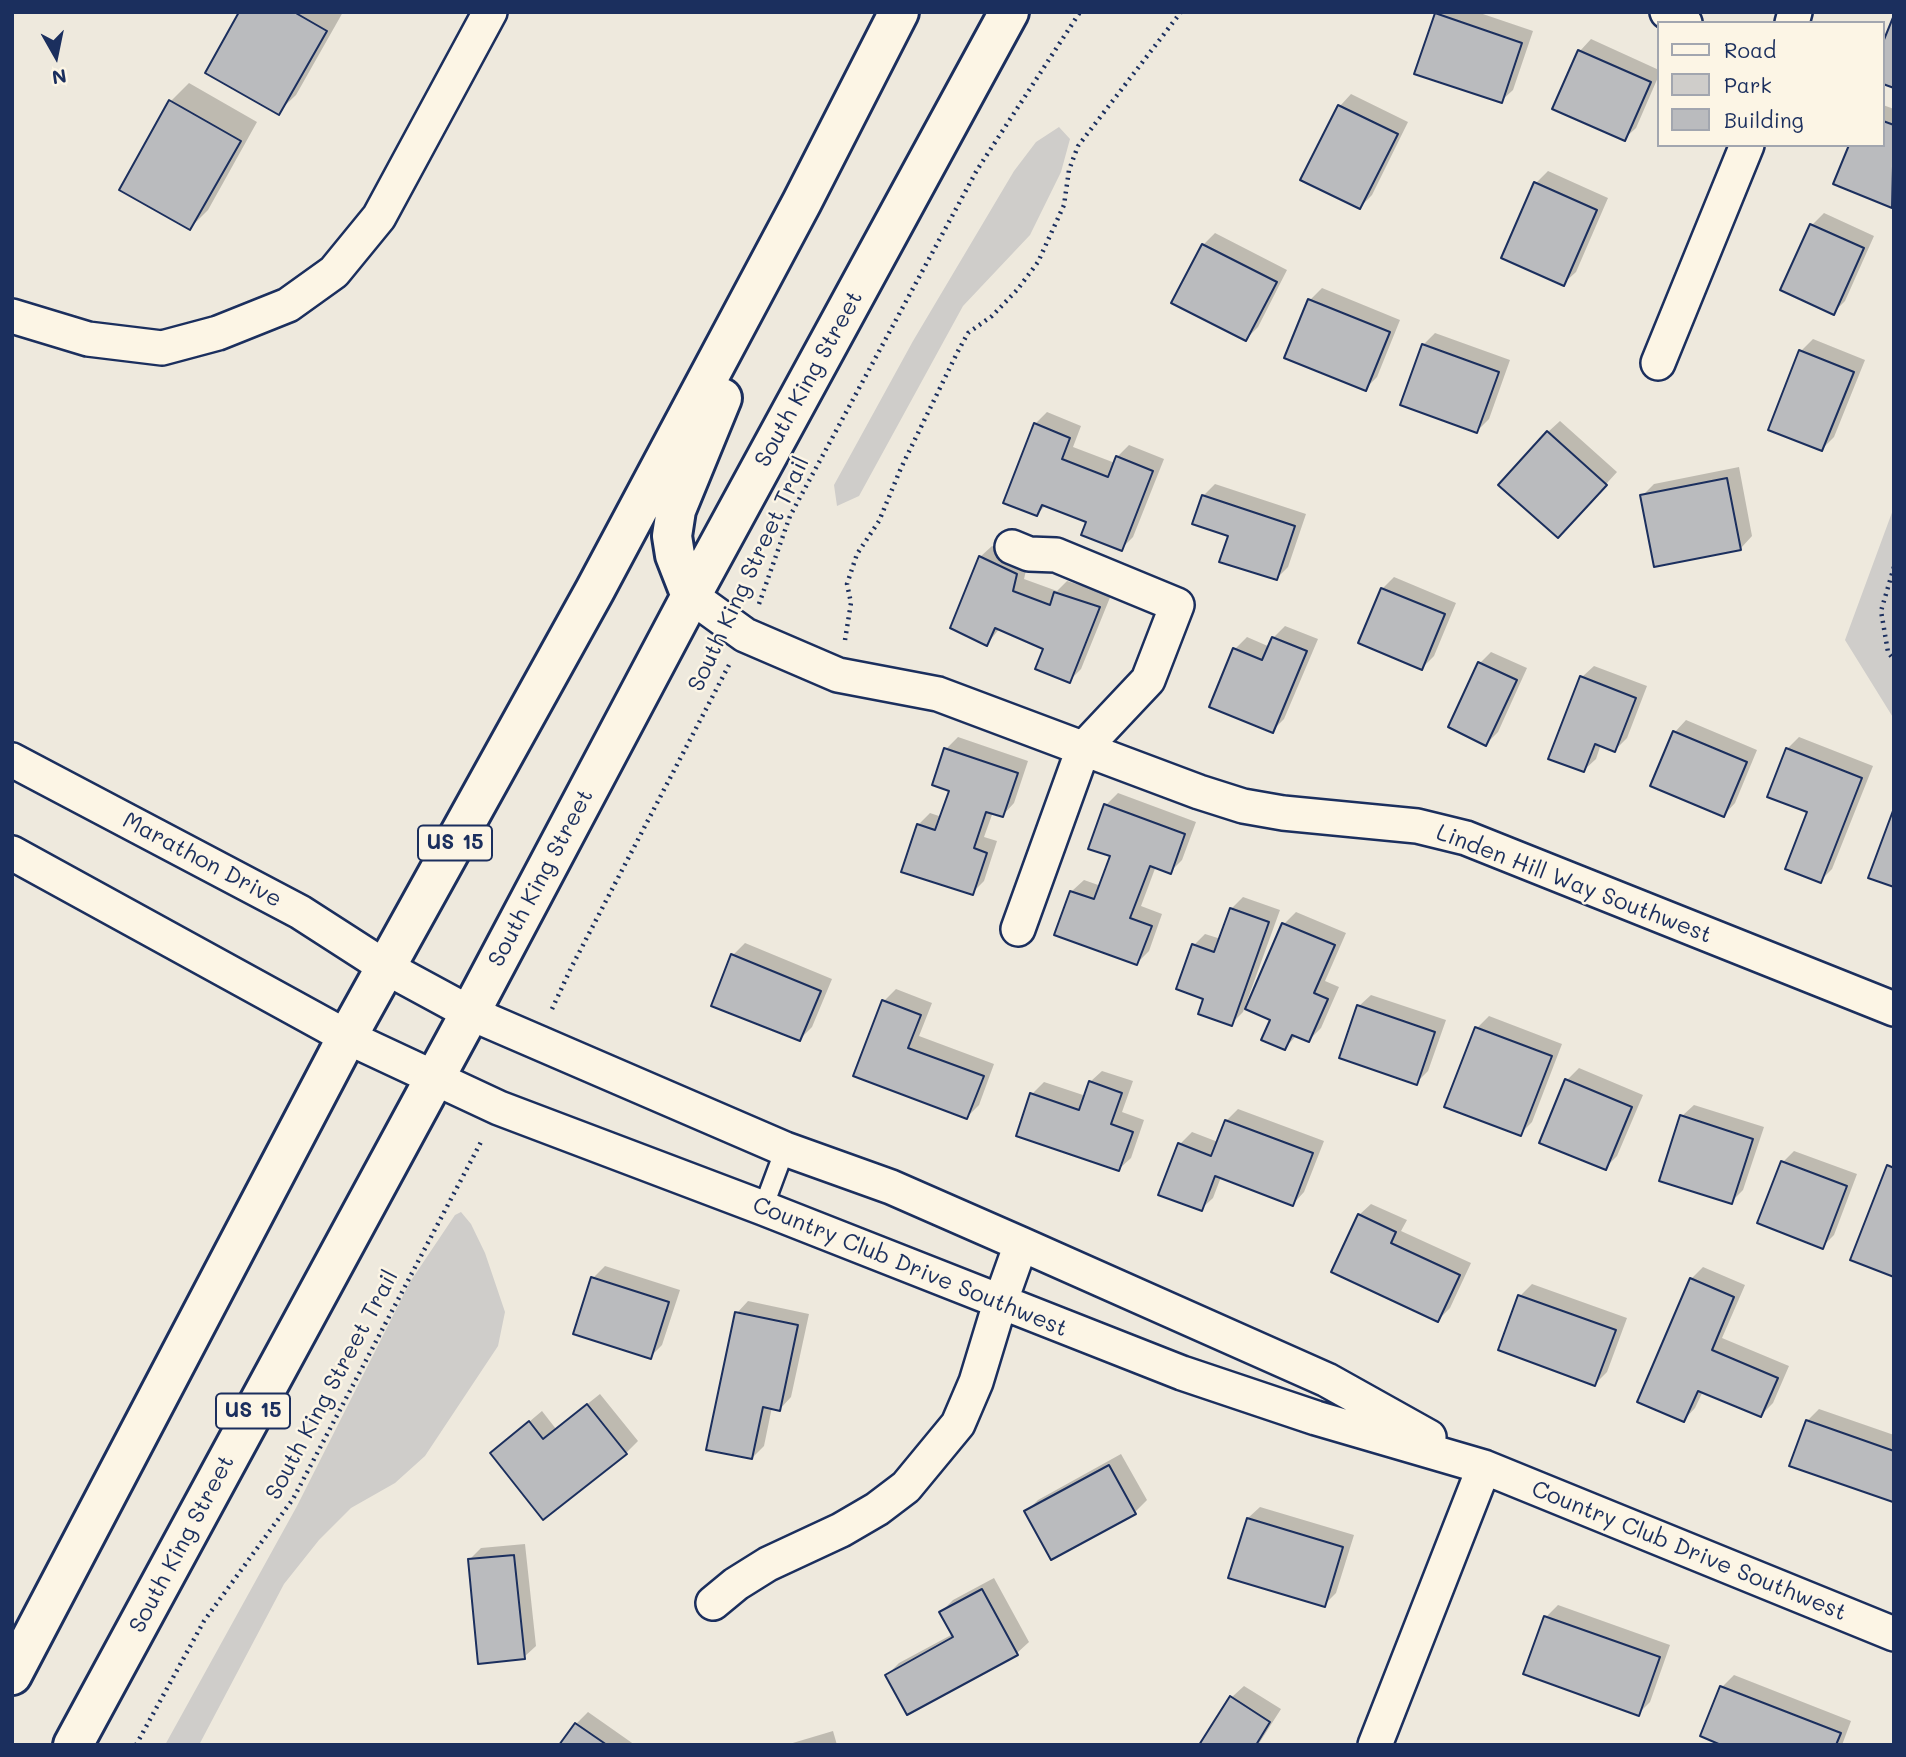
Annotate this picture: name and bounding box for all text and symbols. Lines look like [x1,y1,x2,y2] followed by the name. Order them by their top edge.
[21,21,91,91] north arrow
[1658,21,1885,147] legend
[1724,36,1776,63] text: Road
[50,64,68,91] text: N
[1724,71,1772,98] text: Park
[1724,106,1804,133] text: Building
[749,286,869,472] street label: South King Street
[682,452,816,696] street label: South King Street Trail
[483,784,599,972] street label: South King Street
[118,806,286,914] street label: Marathon Drive
[1432,819,1716,949] street label: Linden Hill Way Southwest
[418,826,492,860] road number: US 15
[749,1191,1071,1343] street label: Country Club Drive Southwest
[260,1265,404,1505] street label: South King Street Trail
[216,1394,290,1428] road number: US 15
[124,1450,240,1638] street label: South King Street
[1528,1475,1850,1627] street label: Country Club Drive Southwest

